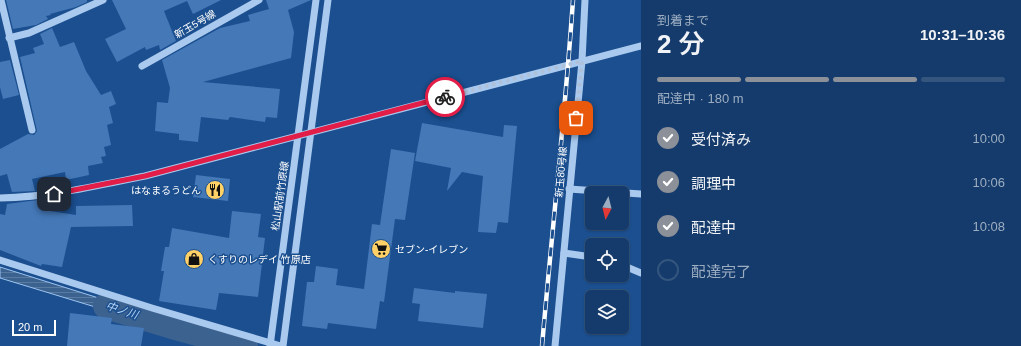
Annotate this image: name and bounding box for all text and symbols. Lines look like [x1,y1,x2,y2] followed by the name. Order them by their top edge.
[173,8,217,40] street label: 新玉5号線
[657,13,709,28] text: 到着まで
[920,26,1005,43] text: 10:31–10:36
[657,29,705,59] text: 2 分
[425,77,465,117] courier
[434,86,456,108] icon: bike
[657,91,744,106] text: 配達中 · 180 m
[559,101,593,135] pin
[565,107,587,129] icon: bag
[657,127,679,149] icon: check
[691,131,751,148] text: 受付済み
[972,131,1005,146] text: 10:00
[553,146,569,198] street label: 新玉80号線
[270,161,290,231] street label: 松山駅前竹原線
[657,171,679,193] icon: check
[691,175,736,192] text: 調理中
[972,175,1005,190] text: 10:06
[37,177,71,211] pin
[204,179,226,201] restaurant icon: はなまるうどん
[43,183,65,205] icon: home
[131,185,201,196] place label: はなまるうどん
[585,186,629,230] north arrow
[585,186,629,334] map controls
[657,215,679,237] icon: check
[691,219,736,236] text: 配達中
[972,219,1005,234] text: 10:08
[370,238,392,260] supermarket icon: セブン-イレブン
[585,238,629,282] button: locate
[395,244,468,255] place label: セブン-イレブン
[183,248,205,270] shop icon: くすりのレデイ 竹原店
[208,254,311,265] place label: くすりのレデイ 竹原店
[691,263,751,280] text: 配達完了
[585,290,629,334] button: layers
[104,299,140,321] water label: 中ノ川
[12,318,56,337] scale bar
[18,321,42,333] text: 20 m

